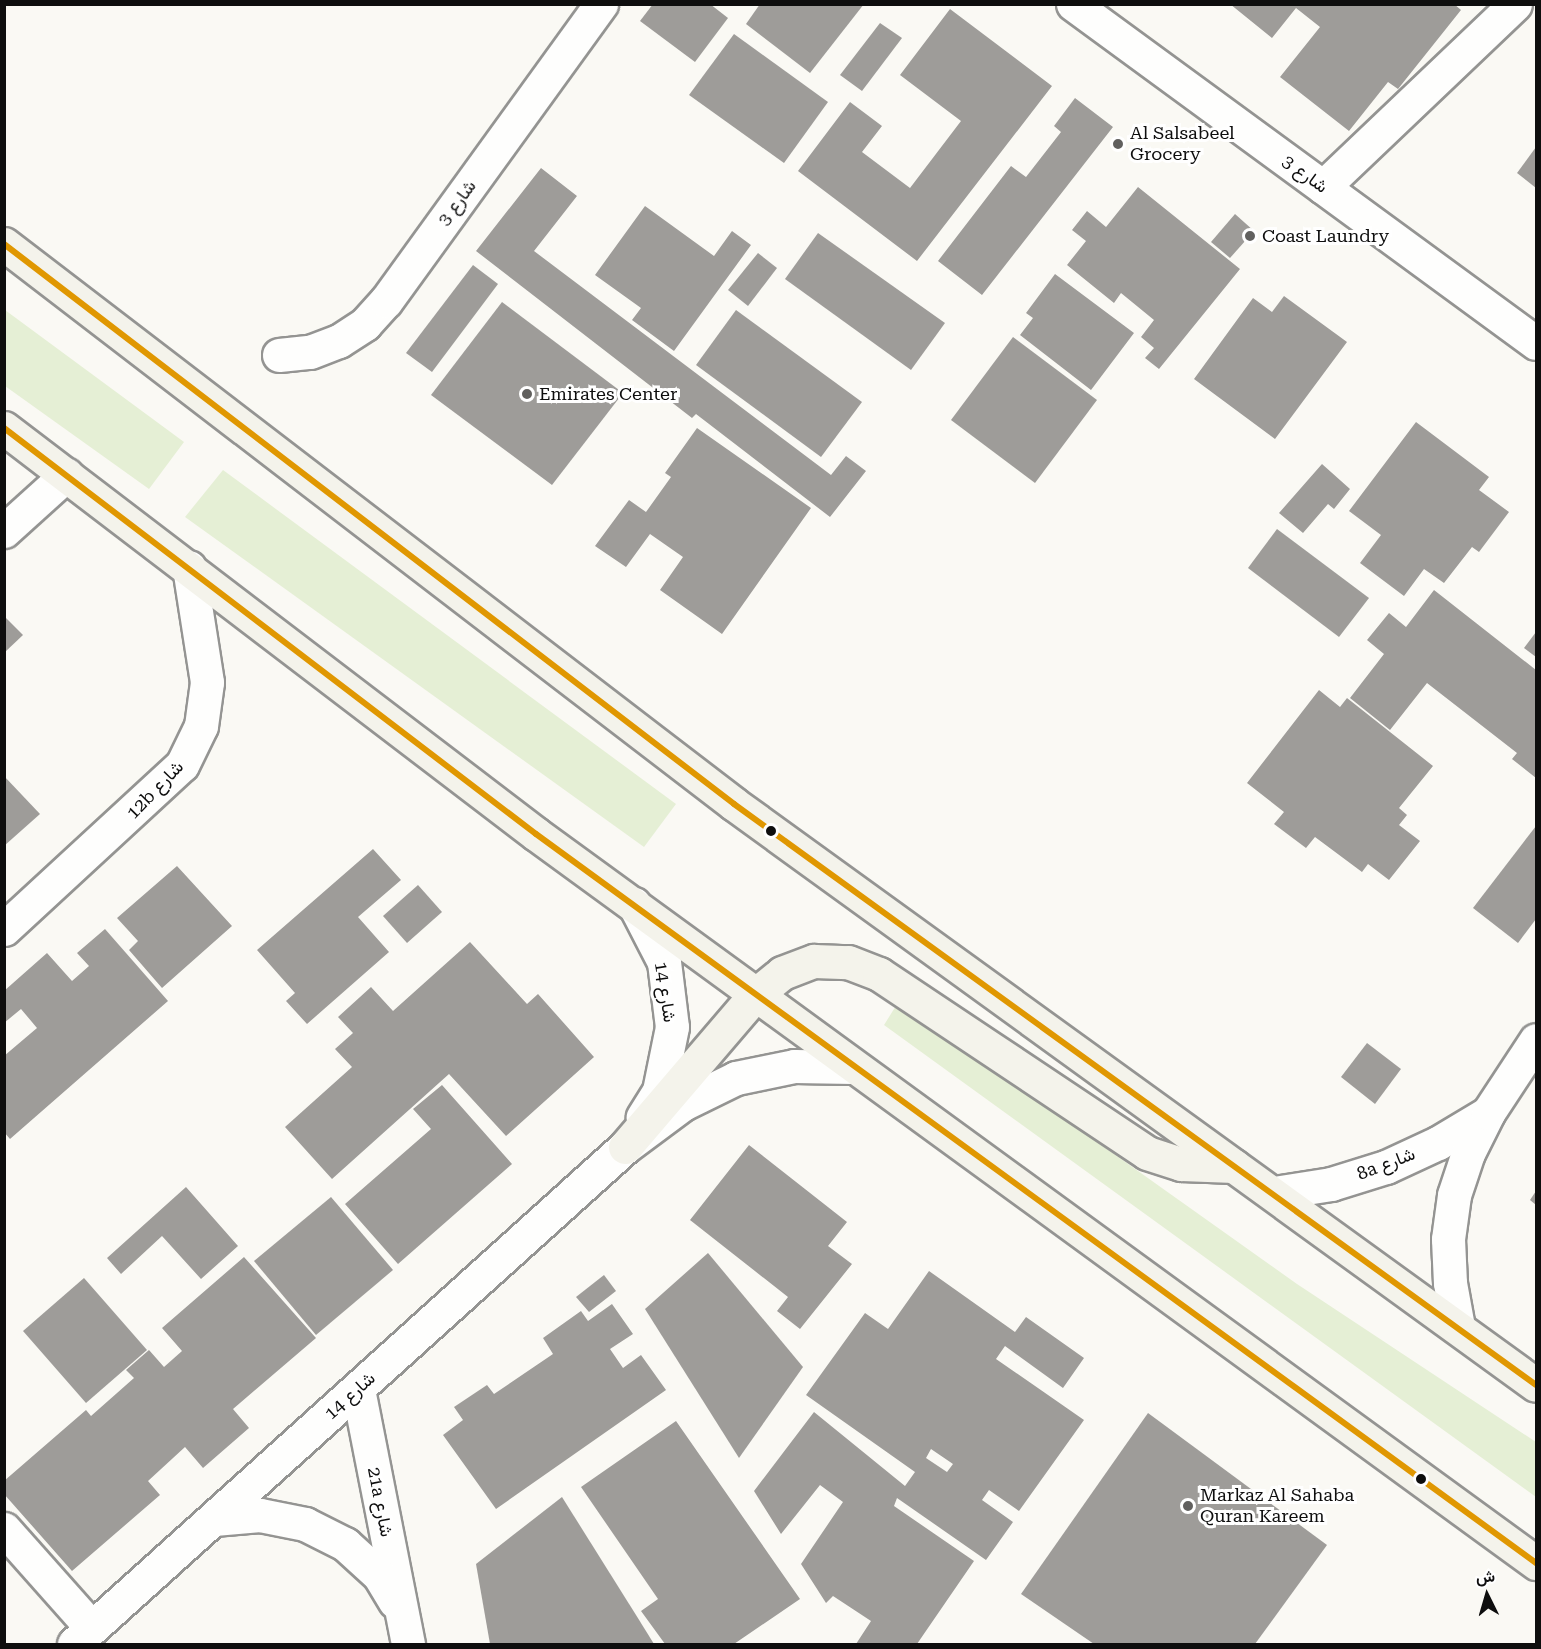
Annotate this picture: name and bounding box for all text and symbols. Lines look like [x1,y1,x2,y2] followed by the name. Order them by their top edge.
[1130,123,1235,166] place label: Al Salsabeel Grocery
[1111,137,1125,151] marker: Al Salsabeel Grocery
[1278,150,1332,198] street label: شارع 3
[433,176,481,230] street label: شارع 3
[1262,225,1389,247] place label: Coast Laundry
[1243,229,1257,243] marker: Coast Laundry
[539,383,677,405] place label: Emirates Center
[520,387,534,401] marker: Emirates Center
[122,756,188,824] street label: 12b شارع
[765,825,777,837] unlabelled marker
[650,960,680,1024] street label: شارع 14
[1354,1143,1418,1185] street label: 8a شارع
[320,1368,380,1424] street label: شارع 14
[363,1465,397,1539] street label: 21a شارع
[1415,1473,1427,1485] unlabelled marker
[1200,1485,1354,1528] place label: Markaz Al Sahaba Quran Kareem
[1181,1499,1195,1513] marker: Markaz Al Sahaba Quran Kareem
[1457,1565,1517,1625] north arrow
[1475,1566,1496,1587] text: ش

